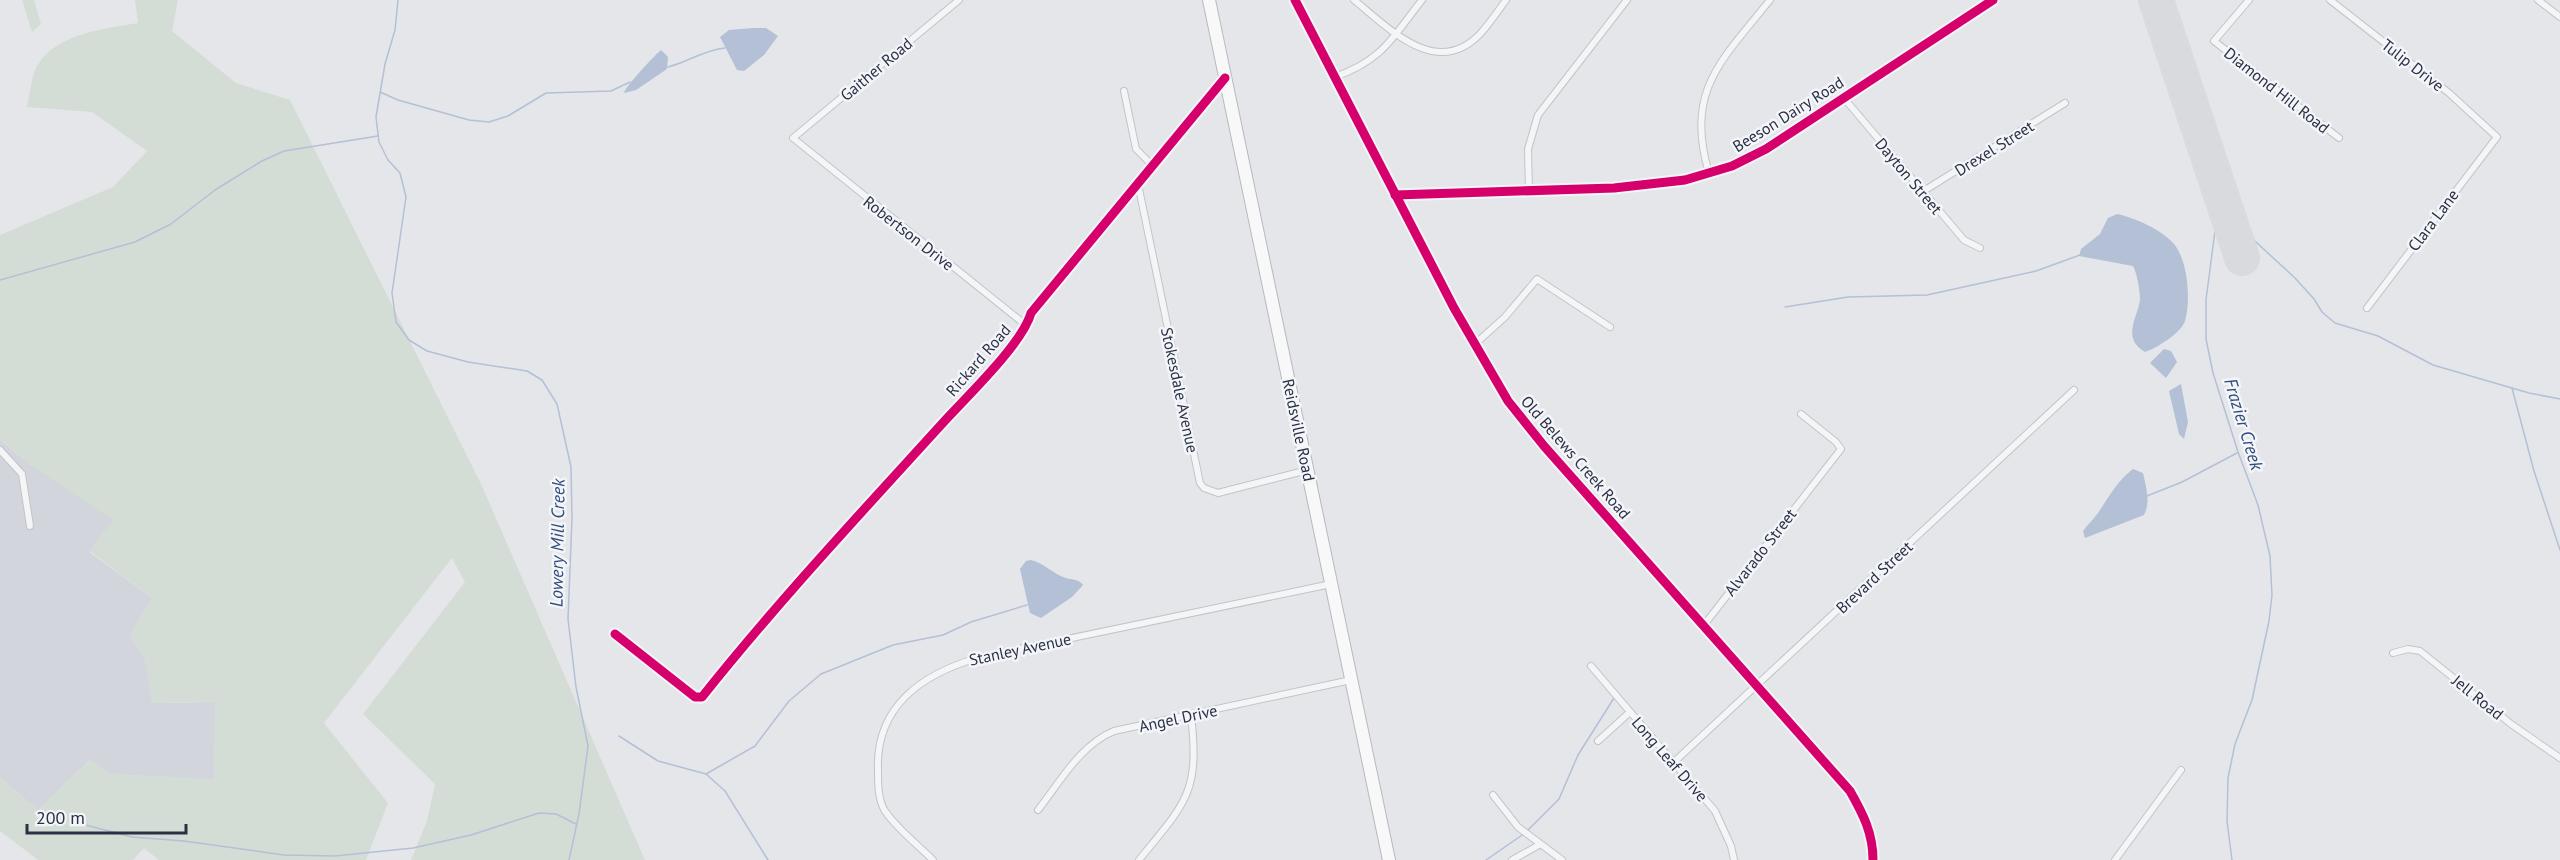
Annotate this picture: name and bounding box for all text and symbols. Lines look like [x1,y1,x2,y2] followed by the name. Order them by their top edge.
[836,33,916,105] street label: Gaither Road
[2378,34,2448,96] street label: Tulip Drive
[2220,43,2334,137] street label: Diamond Hill Road
[1729,72,1847,156] street label: Beeson Dairy Road
[1951,116,2038,180] street label: Drexel Street
[1871,134,1947,219] street label: Dayton Street
[2403,185,2463,255] street label: Clara Lane
[860,191,958,275] street label: Robertson Drive
[941,320,1015,400] street label: Rickard Road
[1157,325,1203,455] street label: Stokesdale Avenue
[2219,375,2269,474] water label: Frazier Creek
[1278,377,1320,483] street label: Reidsville Road
[1517,391,1635,523] street label: Old Belews Creek Road
[544,478,570,607] water label: Lowery Mill Creek
[1720,504,1801,600] street label: Alvarado Street
[1832,536,1917,618] street label: Brevard Street
[967,628,1073,670] street label: Stanley Avenue
[2448,670,2508,724] street label: Jell Road
[1137,700,1219,736] street label: Angel Drive
[1628,712,1712,806] street label: Long Leaf Drive
[27,797,186,835] scale bar
[36,806,85,829] text: 200 m

